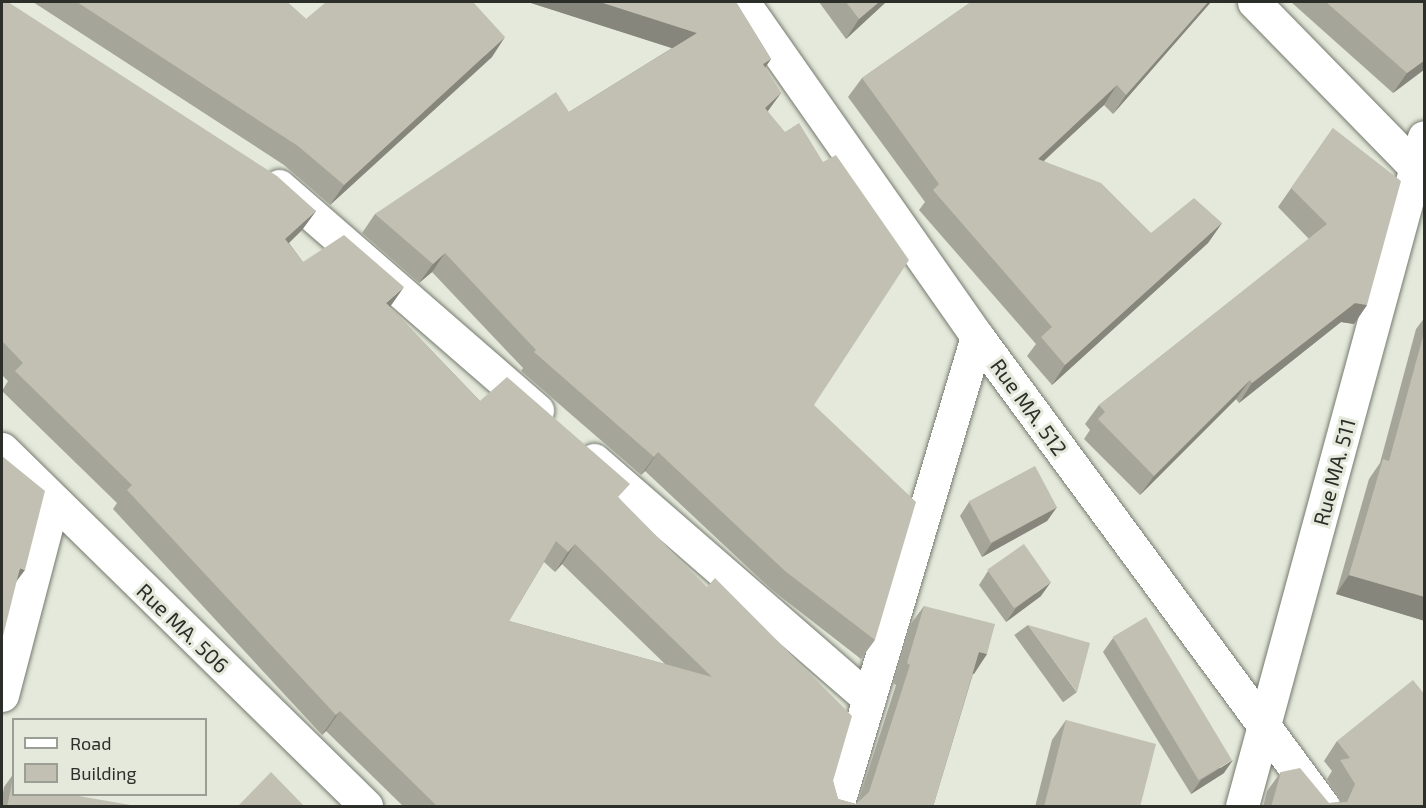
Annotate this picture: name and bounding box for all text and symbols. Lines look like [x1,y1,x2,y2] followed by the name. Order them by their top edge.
[986,354,1072,460] street label: Rue MA. 512
[1308,416,1360,528] street label: Rue MA. 511
[132,578,234,678] street label: Rue MA. 506
[12,718,207,796] legend
[70,732,111,754] text: Road
[70,762,137,784] text: Building

